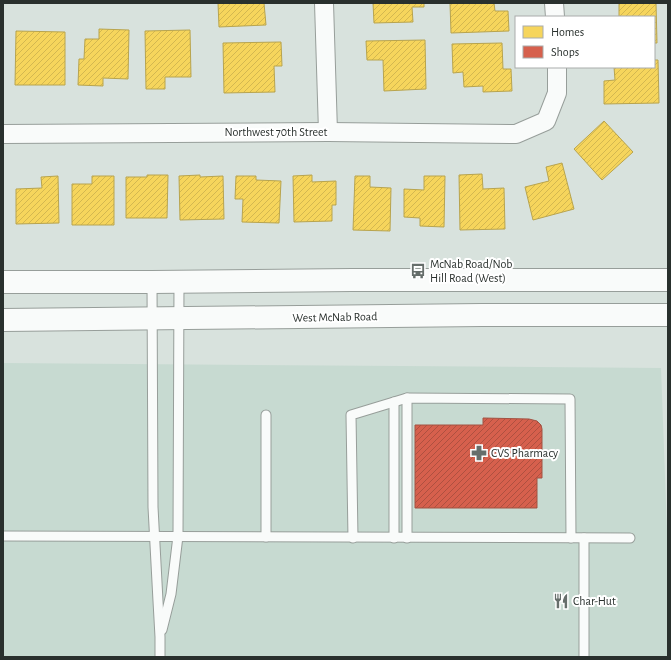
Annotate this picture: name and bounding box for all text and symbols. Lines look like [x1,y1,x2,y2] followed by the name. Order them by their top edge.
[515,16,655,68] legend
[551,26,584,38] text: Homes
[551,46,579,58] text: Shops
[225,126,328,138] street label: Northwest 70th Street
[430,258,512,284] place label: McNab Road/Nob Hill Road (West)
[409,262,427,280] bus stop icon: McNab Road/Nob Hill Road (West)
[292,310,378,324] street label: West McNab Road
[470,444,488,462] pharmacy icon: CVS Pharmacy
[491,447,558,460] place label: CVS Pharmacy
[552,592,570,610] restaurant icon: Char-Hut
[573,595,616,607] place label: Char-Hut

